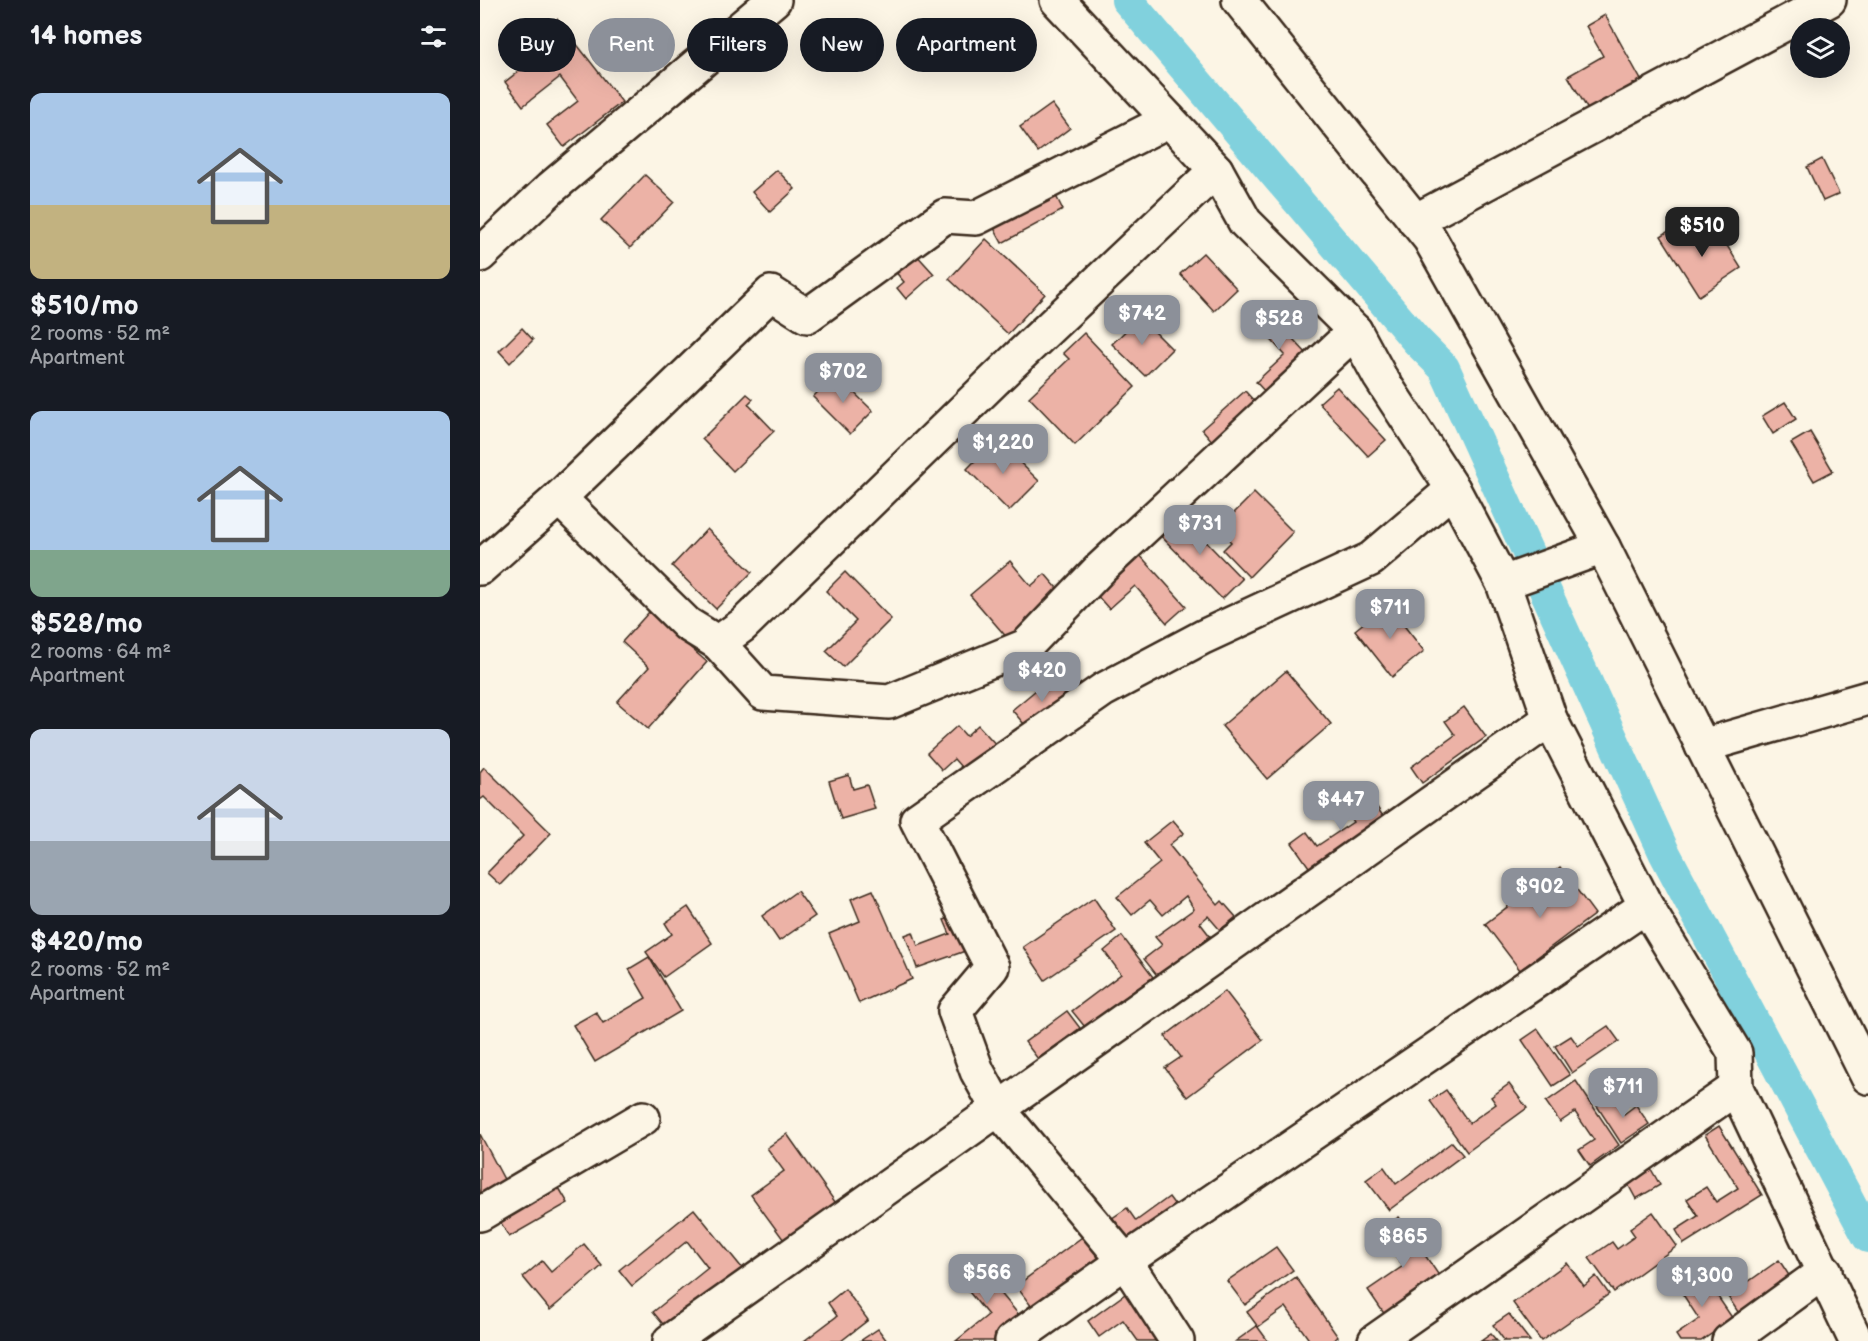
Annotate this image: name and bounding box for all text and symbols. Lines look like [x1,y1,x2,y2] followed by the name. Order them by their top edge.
[498,18,576,72] chip: Buy
[588,18,675,72] chip: Rent
[687,18,788,72] chip: Filters
[800,18,884,72] chip: New
[896,18,1037,72] chip: Apartment
[1790,18,1850,78] map controls
[1790,18,1850,78] button: layers
[417,20,450,53] icon: filters
[30,21,142,52] text: 14 homes
[186,132,294,240] icon: home
[1666,207,1738,258] pin: $510
[1679,214,1725,238] text: $510
[30,291,138,322] text: $510/mo
[1106,295,1178,346] pin: $742
[1243,300,1315,351] pin: $528
[1118,302,1166,326] text: $742
[1255,307,1303,331] text: $528
[30,322,170,346] text: 2 rooms · 52 m²
[30,346,125,370] text: Apartment
[807,353,879,404] pin: $702
[819,360,867,384] text: $702
[954,424,1052,475] pin: $1,220
[972,431,1034,455] text: $1,220
[186,450,294,558] icon: home
[1164,505,1236,556] pin: $731
[1178,512,1222,536] text: $731
[1354,589,1426,640] pin: $711
[1369,596,1411,620] text: $711
[30,609,143,640] text: $528/mo
[30,640,171,664] text: 2 rooms · 64 m²
[1006,652,1078,703] pin: $420
[1017,659,1067,683] text: $420
[30,664,125,688] text: Apartment
[186,768,294,876] icon: home
[1305,781,1377,832] pin: $447
[1317,788,1365,812] text: $447
[1504,868,1576,919] pin: $902
[1515,875,1565,899] text: $902
[30,927,143,958] text: $420/mo
[30,958,170,982] text: 2 rooms · 52 m²
[30,982,125,1006] text: Apartment
[1587,1068,1659,1119] pin: $711
[1602,1075,1644,1099] text: $711
[1367,1218,1439,1269] pin: $865
[1379,1225,1427,1249] text: $865
[951,1254,1023,1305] pin: $566
[1653,1257,1751,1308] pin: $1,300
[963,1261,1011,1285] text: $566
[1671,1264,1733,1288] text: $1,300

